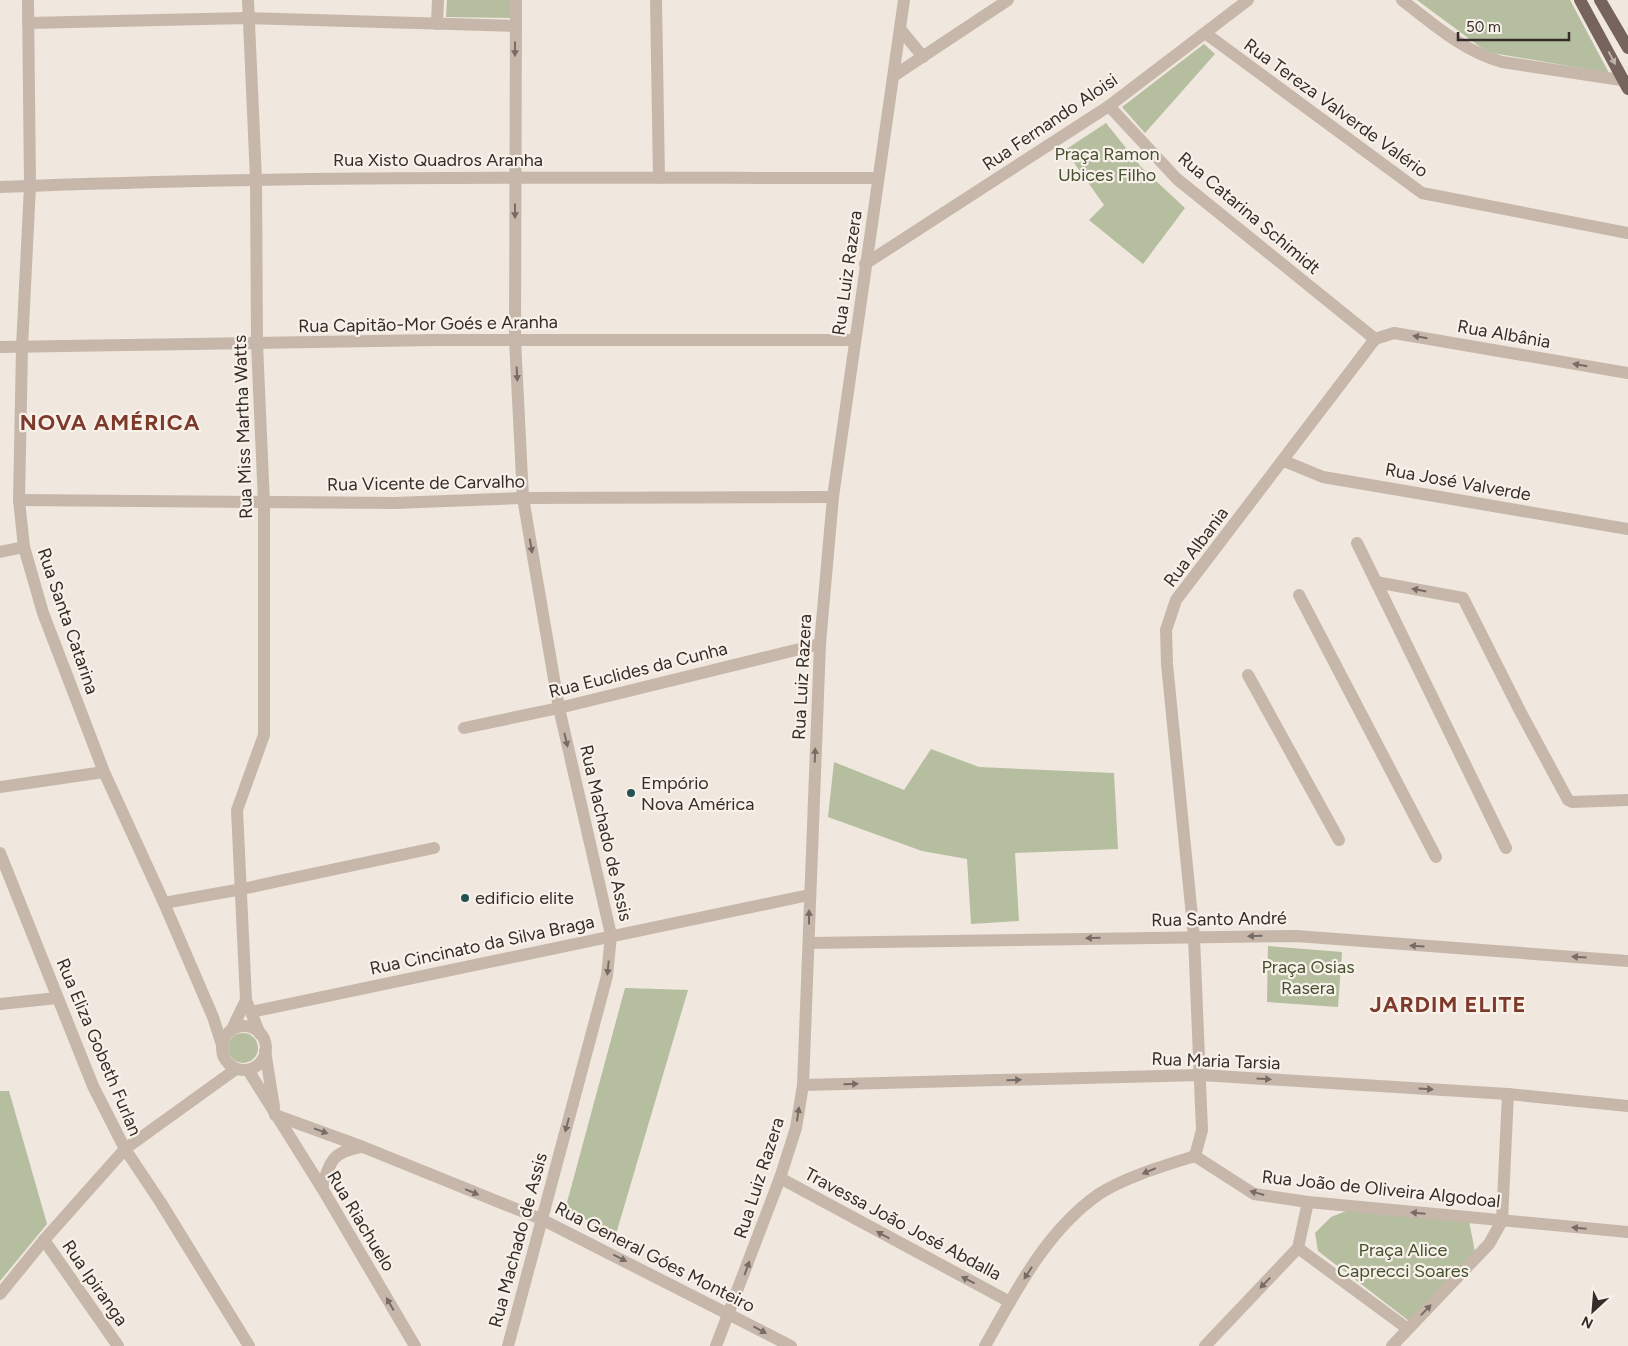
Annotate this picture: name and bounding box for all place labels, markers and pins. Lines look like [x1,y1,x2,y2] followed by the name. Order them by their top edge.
[641,772,754,815] place label: Empório Nova América
[625,787,637,799] marker: Empório Nova América
[475,887,574,909] place label: edificio elite
[459,892,471,904] marker: edificio elite

